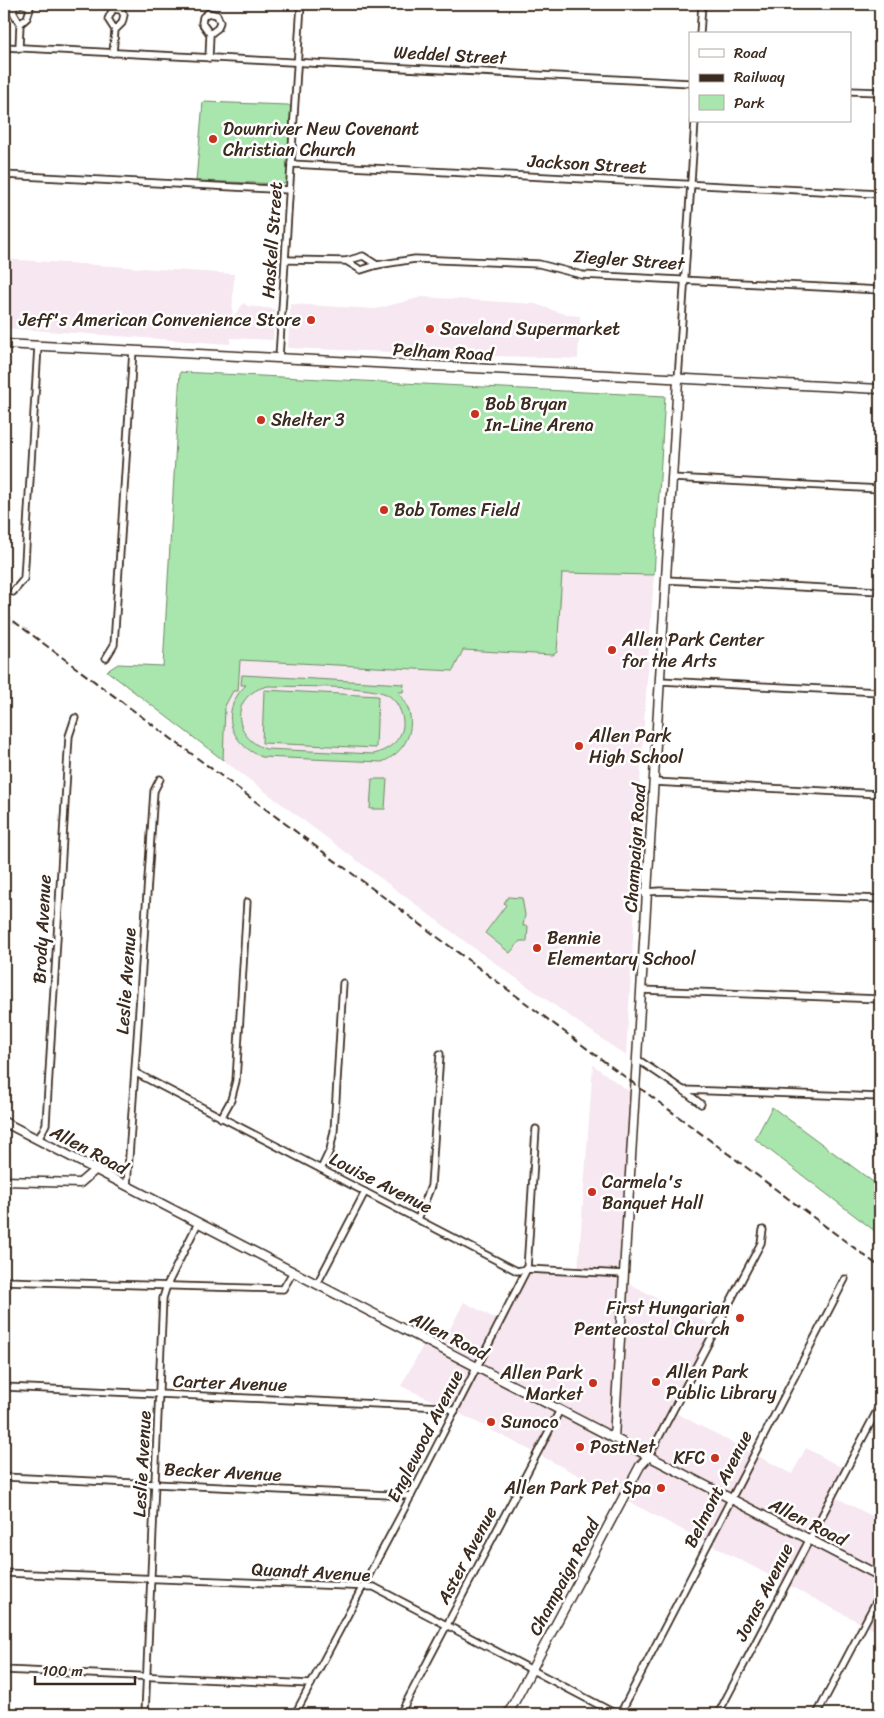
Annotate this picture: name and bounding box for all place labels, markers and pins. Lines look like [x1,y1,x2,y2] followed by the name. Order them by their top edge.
[223,113,419,166] place label: Downriver New Covenant Christian Church
[207,133,219,145] marker: Downriver New Covenant Christian Church
[18,304,301,336] place label: Jeff's American Convenience Store
[440,313,620,345] place label: Saveland Supermarket
[305,314,317,326] marker: Jeff's American Convenience Store
[424,323,436,335] marker: Saveland Supermarket
[484,388,594,441] place label: Bob Bryan In-Line Arena
[271,404,345,436] place label: Shelter 3
[469,408,481,420] marker: Bob Bryan In-Line Arena
[255,414,267,426] marker: Shelter 3
[394,494,521,526] place label: Bob Tomes Field
[378,504,390,516] marker: Bob Tomes Field
[621,624,765,677] place label: Allen Park Center for the Arts
[606,644,618,656] marker: Allen Park Center for the Arts
[588,720,684,773] place label: Allen Park High School
[573,740,585,752] marker: Allen Park High School
[547,922,696,975] place label: Bennie Elementary School
[531,942,543,954] marker: Bennie Elementary School
[602,1166,704,1219] place label: Carmela's Banquet Hall
[586,1186,598,1198] marker: Carmela's Banquet Hall
[574,1292,730,1345] place label: First Hungarian Pentecostal Church
[734,1312,746,1324] marker: First Hungarian Pentecostal Church
[665,1356,777,1409] place label: Allen Park Public Library
[499,1357,584,1410] place label: Allen Park Market
[650,1376,662,1388] marker: Allen Park Public Library
[587,1377,599,1389] marker: Allen Park Market
[501,1406,559,1438] place label: Sunoco
[485,1416,497,1428] marker: Sunoco
[590,1431,656,1463] place label: PostNet
[574,1441,586,1453] marker: PostNet
[673,1442,705,1474] place label: KFC
[709,1452,721,1464] marker: KFC
[503,1472,651,1504] place label: Allen Park Pet Spa
[655,1482,667,1494] marker: Allen Park Pet Spa

